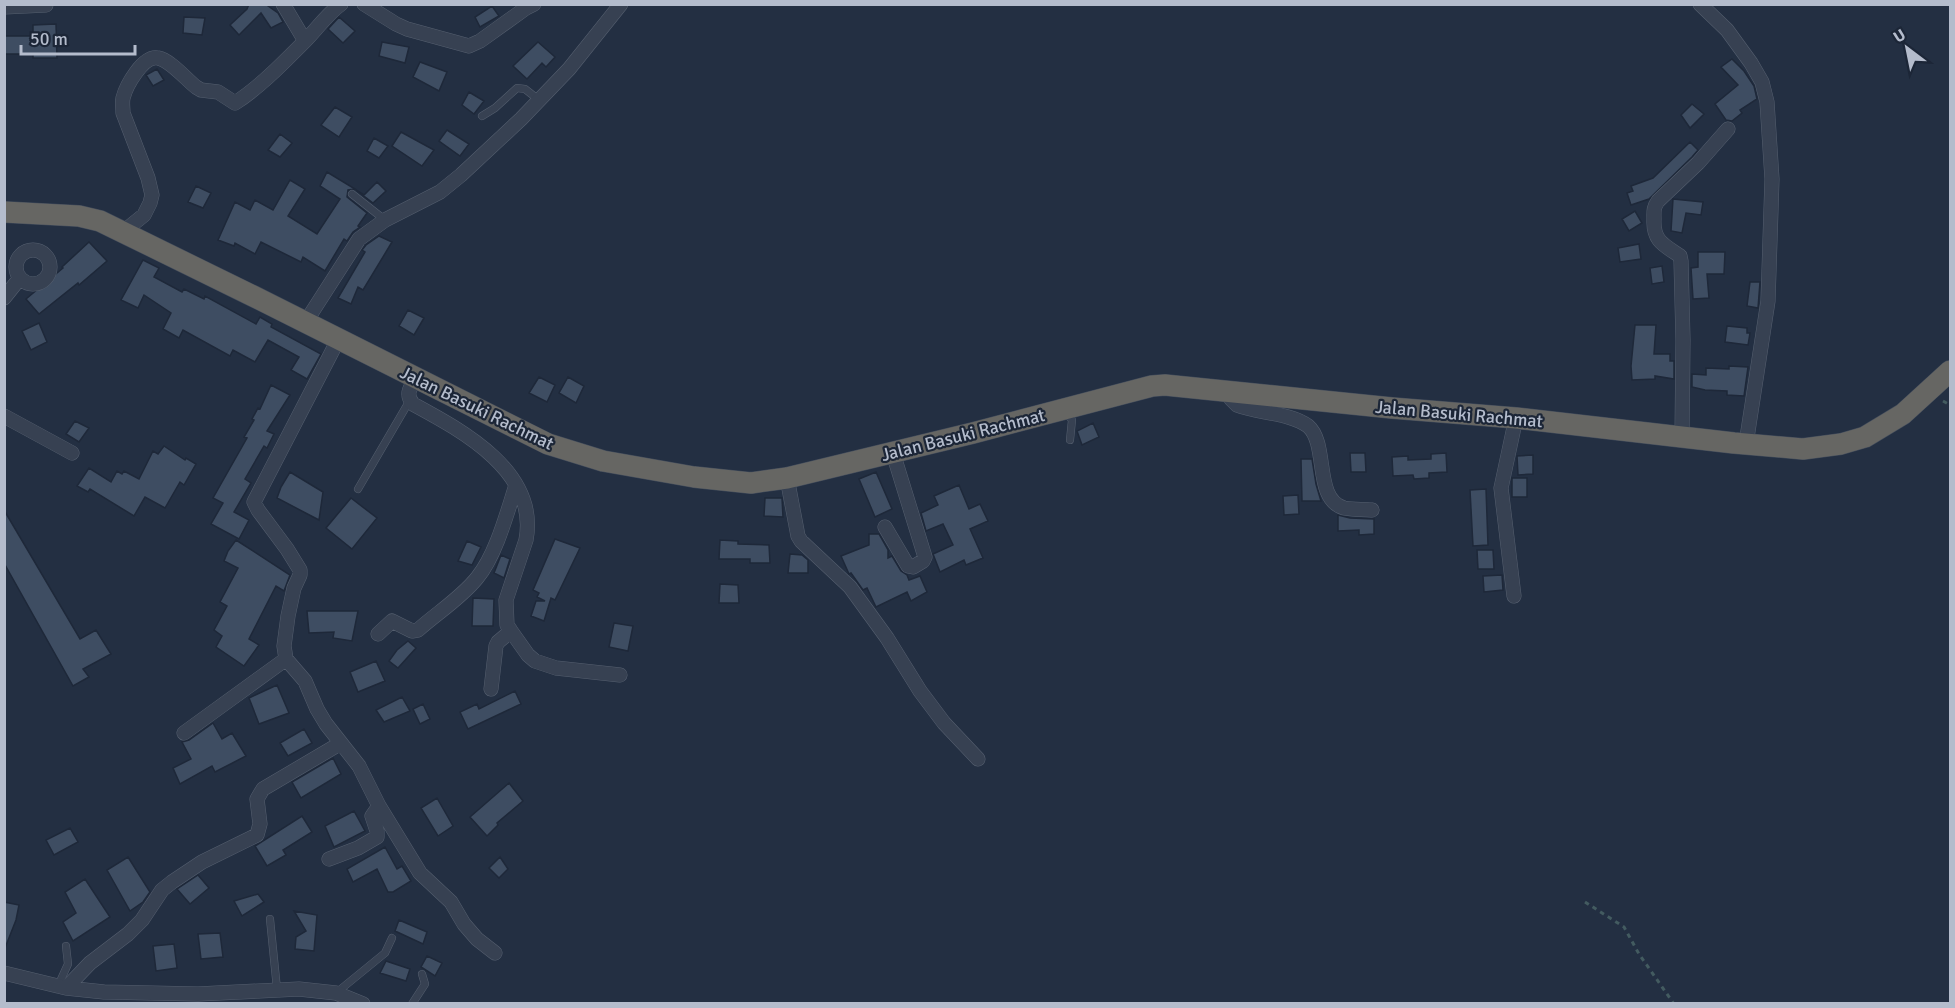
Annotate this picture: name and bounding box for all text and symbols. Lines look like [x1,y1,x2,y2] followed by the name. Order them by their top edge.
[21,18,135,56] scale bar
[1877,18,1937,78] north arrow
[1890,25,1909,47] text: U
[30,28,68,50] text: 50 m
[397,361,557,455] street label: Jalan Basuki Rachmat
[1374,396,1544,432] street label: Jalan Basuki Rachmat
[879,404,1047,466] street label: Jalan Basuki Rachmat

